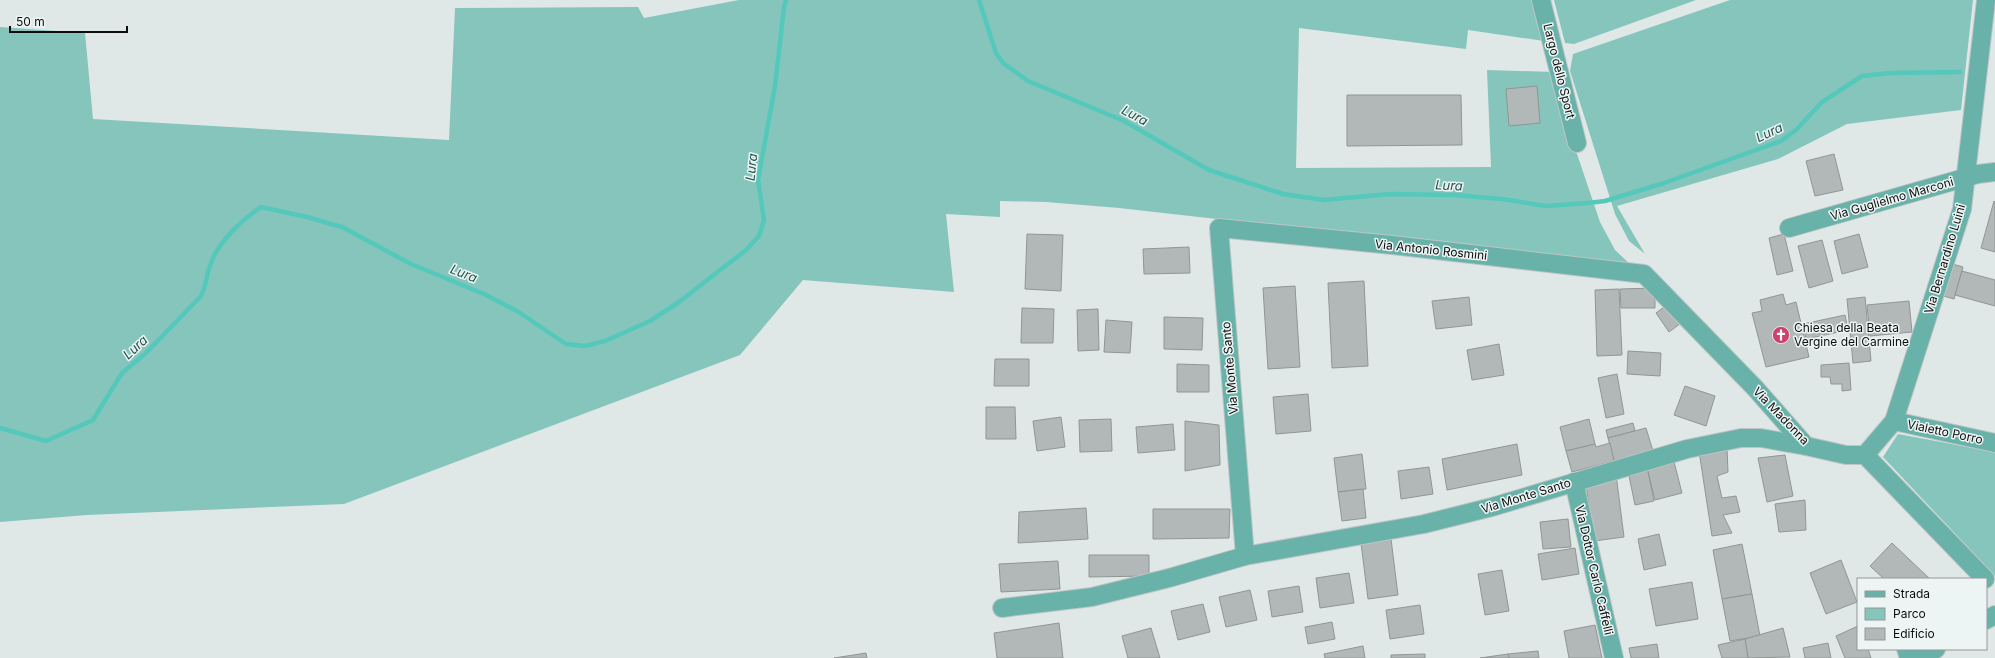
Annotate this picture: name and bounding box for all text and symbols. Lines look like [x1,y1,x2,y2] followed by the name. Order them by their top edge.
[10,8,127,34] scale bar
[16,14,45,29] text: 50 m
[1540,22,1579,120] street label: Largo dello Sport
[1119,101,1151,129] water label: Lura
[1753,119,1785,145] water label: Lura
[742,152,760,182] water label: Lura
[1829,174,1955,223] street label: Via Guglielmo Marconi
[1435,176,1463,194] water label: Lura
[1921,202,1968,315] street label: Via Bernardino Luini
[1374,236,1488,263] street label: Via Antonio Rosmini
[448,260,480,286] water label: Lura
[1794,320,1909,349] place label: Chiesa della Beata Vergine del Carmine
[1218,321,1241,415] street label: Via Monte Santo
[1771,325,1791,345] church icon: Chiesa della Beata Vergine del Carmine
[119,332,151,362] water label: Lura
[1750,384,1813,448] street label: Via Madonna
[1906,416,1984,447] street label: Vialetto Porro
[1479,475,1573,516] street label: Via Monte Santo
[1572,504,1617,636] street label: Via Dottor Carlo Caffelli
[1857,578,1987,650] legend
[1893,586,1930,601] text: Strada
[1893,606,1926,621] text: Parco
[1893,626,1935,641] text: Edificio

